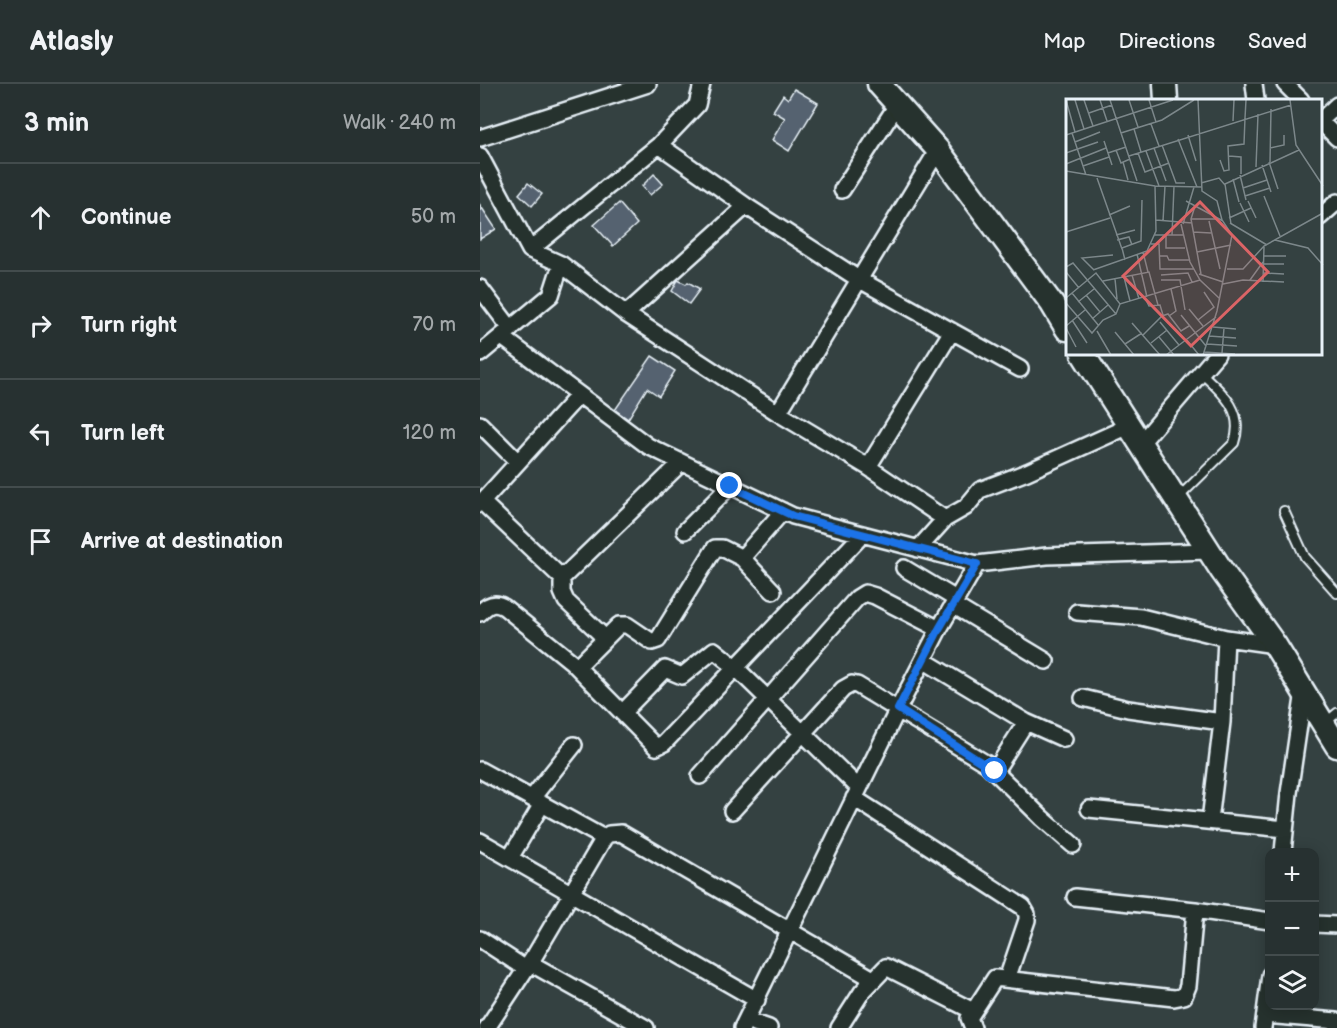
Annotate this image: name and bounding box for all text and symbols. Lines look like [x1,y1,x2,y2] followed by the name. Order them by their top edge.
[30,25,113,58] text: Atlasly
[1043,29,1086,54] text: Map
[1119,29,1215,54] text: Directions
[1248,29,1307,54] text: Saved
[1066,99,1322,356] inset map
[24,108,89,139] text: 3 min
[343,111,456,135] text: Walk · 240 m
[24,201,57,234] icon: ahead
[81,204,171,231] text: Continue
[411,205,456,229] text: 50 m
[24,309,57,342] icon: right
[81,312,177,339] text: Turn right
[412,313,456,337] text: 70 m
[24,417,57,450] icon: left
[81,420,165,447] text: Turn left
[403,421,456,445] text: 120 m
[716,472,742,498] route end
[24,525,57,558] icon: arrive
[81,528,283,555] text: Arrive at destination
[981,757,1007,783] route start
[1265,848,1319,1010] map controls
[1265,848,1319,902] button: +
[1265,902,1319,956] button: −
[1265,956,1319,1010] button: layers

